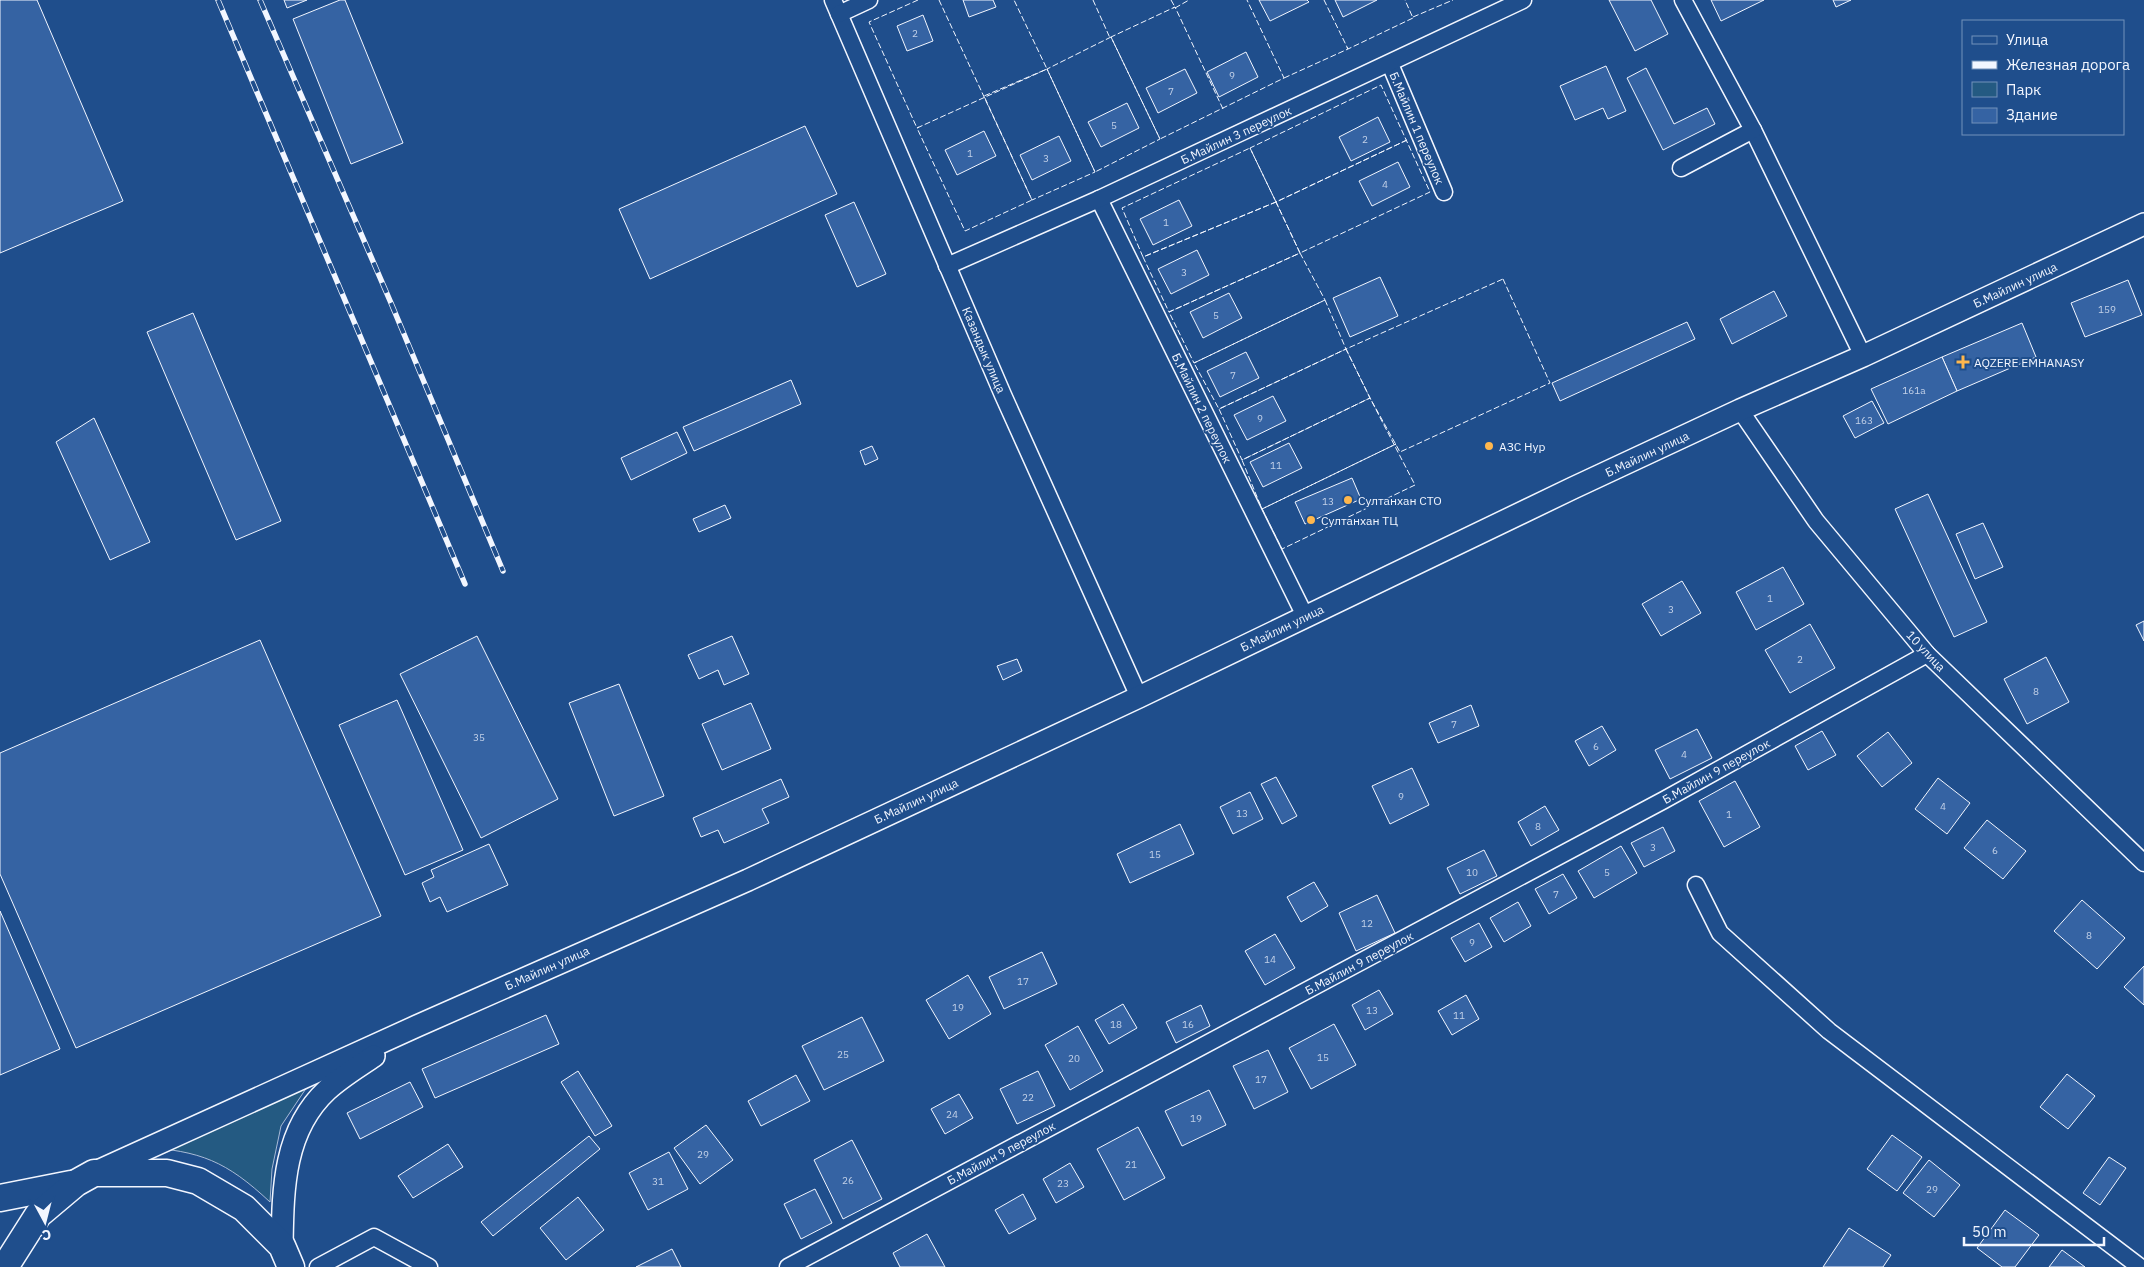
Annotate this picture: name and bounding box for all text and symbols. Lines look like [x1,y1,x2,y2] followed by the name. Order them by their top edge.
[1962,20,2124,135] legend
[912,27,918,40] house number: 2
[2006,30,2048,49] text: Улица
[2006,55,2130,74] text: Железная дорога
[1229,69,1235,82] house number: 9
[1387,70,1448,187] street label: Б.Майлин 1 переулок
[2006,80,2041,99] text: Парк
[1168,85,1174,98] house number: 7
[1178,103,1294,167] street label: Б.Майлин 3 переулок
[2006,105,2058,124] text: Здание
[1111,119,1117,132] house number: 5
[1362,133,1368,146] house number: 2
[967,147,973,160] house number: 1
[1043,152,1049,165] house number: 3
[1382,178,1388,191] house number: 4
[1163,216,1169,229] house number: 1
[1971,259,2060,311] street label: Б.Майлин улица
[1181,266,1187,279] house number: 3
[2098,303,2116,316] house number: 159
[959,305,1009,396] street label: Казандык улица
[1213,309,1219,322] house number: 5
[1169,351,1235,466] street label: Б.Майлин 2 переулок
[1956,355,1970,369] marker: AQZERE EMHANASY
[1974,355,2084,370] place label: AQZERE EMHANASY
[1230,369,1236,382] house number: 7
[1902,384,1926,397] house number: 161а
[1257,412,1263,425] house number: 9
[1855,414,1873,427] house number: 163
[1603,428,1692,480] street label: Б.Майлин улица
[1499,439,1546,454] place label: АЗС Нур
[1483,440,1495,452] marker: АЗС Нур
[1270,459,1282,472] house number: 11
[1358,493,1442,508] place label: Султанхан СТО
[1342,494,1354,506] marker: Султанхан СТО
[1322,495,1334,508] house number: 13
[1321,513,1398,528] place label: Султанхан ТЦ
[1305,514,1317,526] marker: Султанхан ТЦ
[1767,592,1773,605] house number: 1
[1238,601,1327,655] street label: Б.Майлин улица
[1668,603,1674,616] house number: 3
[1903,627,1949,675] street label: 10 улица
[1797,653,1803,666] house number: 2
[2033,685,2039,698] house number: 8
[1451,718,1457,731] house number: 7
[473,731,485,744] house number: 35
[1660,735,1773,807] street label: Б.Майлин 9 переулок
[1593,740,1599,753] house number: 6
[1681,748,1687,761] house number: 4
[872,775,961,827] street label: Б.Майлин улица
[1398,790,1404,803] house number: 9
[1940,800,1946,813] house number: 4
[1236,807,1248,820] house number: 13
[1726,808,1732,821] house number: 1
[1535,820,1541,833] house number: 8
[1650,841,1656,854] house number: 3
[1992,844,1998,857] house number: 6
[1149,848,1161,861] house number: 15
[1466,866,1478,879] house number: 10
[1604,866,1610,879] house number: 5
[1553,888,1559,901] house number: 7
[1361,917,1373,930] house number: 12
[1302,928,1416,998] street label: Б.Майлин 9 переулок
[2086,929,2092,942] house number: 8
[1469,936,1475,949] house number: 9
[502,942,592,993] street label: Б.Майлин улица
[1264,953,1276,966] house number: 14
[1017,975,1029,988] house number: 17
[952,1001,964,1014] house number: 19
[1366,1004,1378,1017] house number: 13
[1453,1009,1465,1022] house number: 11
[1110,1018,1122,1031] house number: 18
[1182,1018,1194,1031] house number: 16
[837,1048,849,1061] house number: 25
[1317,1051,1329,1064] house number: 15
[1068,1052,1080,1065] house number: 20
[1255,1073,1267,1086] house number: 17
[1022,1091,1034,1104] house number: 22
[946,1108,958,1121] house number: 24
[1190,1112,1202,1125] house number: 19
[944,1118,1058,1188] street label: Б.Майлин 9 переулок
[697,1148,709,1161] house number: 29
[1125,1158,1137,1171] house number: 21
[842,1174,854,1187] house number: 26
[652,1175,664,1188] house number: 31
[1057,1177,1069,1190] house number: 23
[1926,1183,1938,1196] house number: 29
[20,1197,70,1247] north arrow
[1964,1214,2104,1246] scale bar
[1972,1222,2007,1241] text: 50 m
[41,1225,52,1244] text: С

